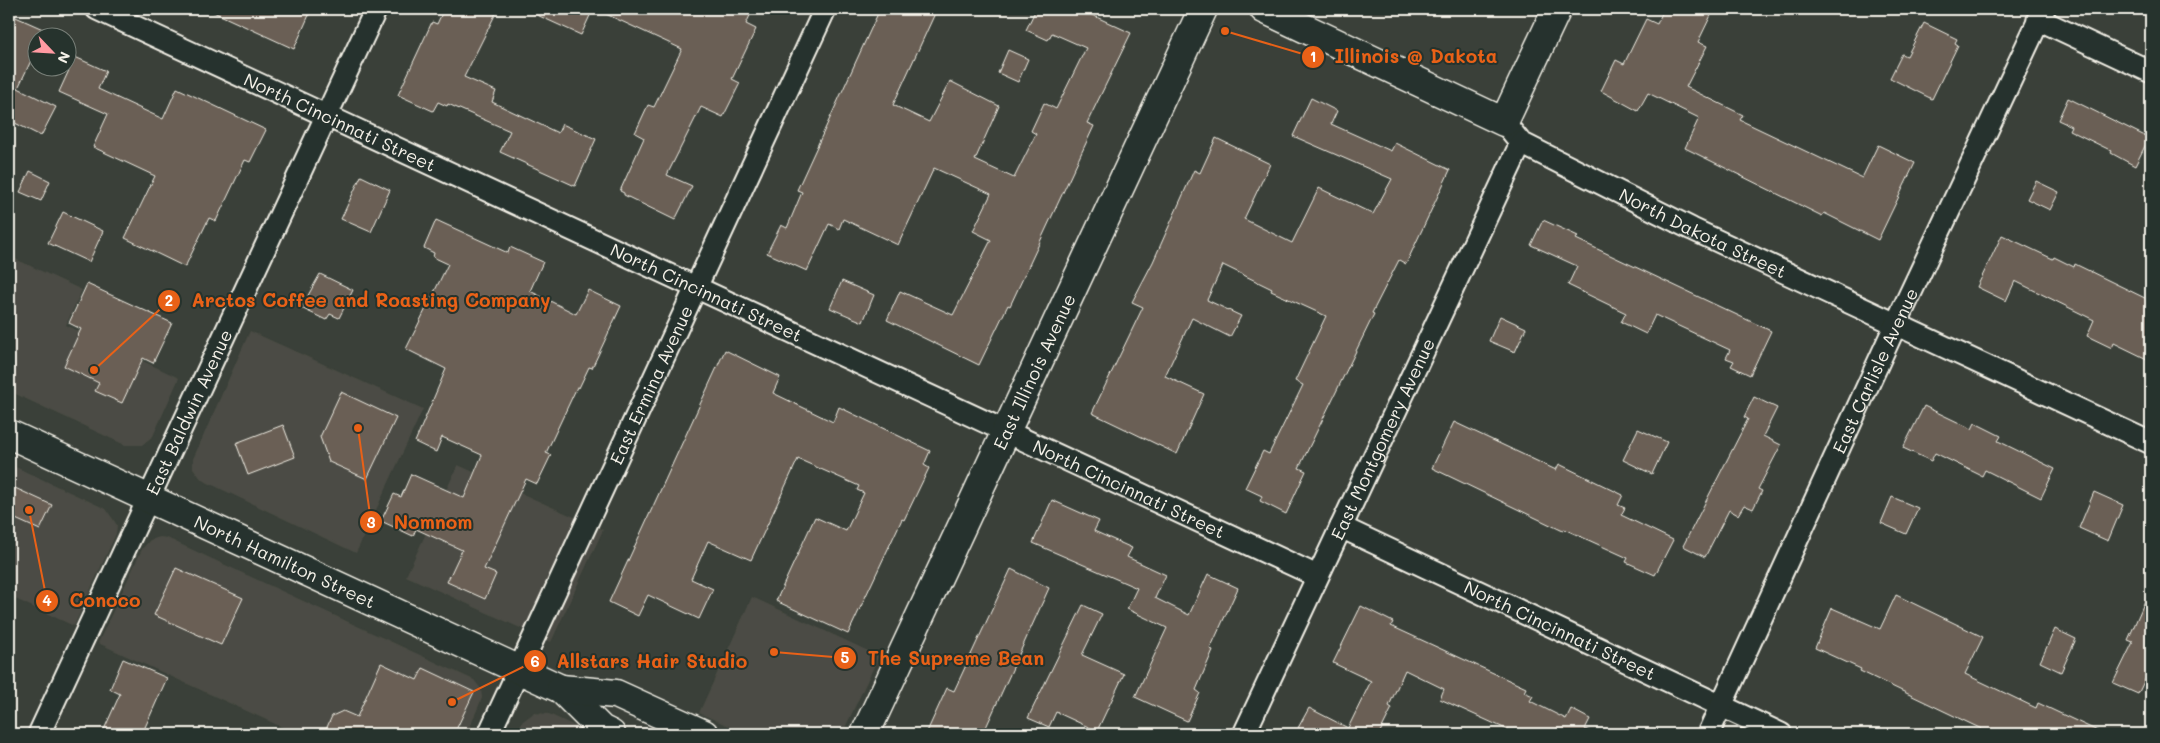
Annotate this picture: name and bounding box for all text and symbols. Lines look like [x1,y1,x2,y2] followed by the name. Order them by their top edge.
[28,28,78,78] north arrow
[1300,40,1508,74] callout: Illinois @ Dakota
[1335,43,1497,68] text: Illinois @ Dakota
[1310,46,1316,66] text: 1
[53,49,75,67] text: N
[240,67,440,177] street label: North Cincinnati Street
[1615,182,1790,283] street label: North Dakota Street
[607,237,806,347] street label: North Cincinnati Street
[156,284,560,318] callout: Arctos Coffee and Roasting Company
[1826,284,1923,457] street label: East Carlisle Avenue
[191,287,551,312] text: Arctos Coffee and Roasting Company
[165,290,173,310] text: 2
[987,290,1081,453] street label: East Illinois Avenue
[604,301,698,468] street label: East Ermina Avenue
[140,325,237,499] street label: East Baldwin Avenue
[1325,334,1440,544] street label: East Montgomery Avenue
[1029,434,1229,544] street label: North Cincinnati Street
[359,505,482,539] callout: Nomnom
[191,509,379,614] street label: North Hamilton Street
[394,509,472,534] text: Nomnom
[366,512,376,532] text: 3
[1460,575,1660,685] street label: North Cincinnati Street
[34,584,150,618] callout: Conoco
[70,587,140,612] text: Conoco
[42,590,52,610] text: 4
[833,641,1054,675] callout: The Supreme Bean
[522,644,758,678] callout: Allstars Hair Studio
[868,645,1044,670] text: The Supreme Bean
[841,647,850,667] text: 5
[557,648,747,673] text: Allstars Hair Studio
[530,651,540,671] text: 6

